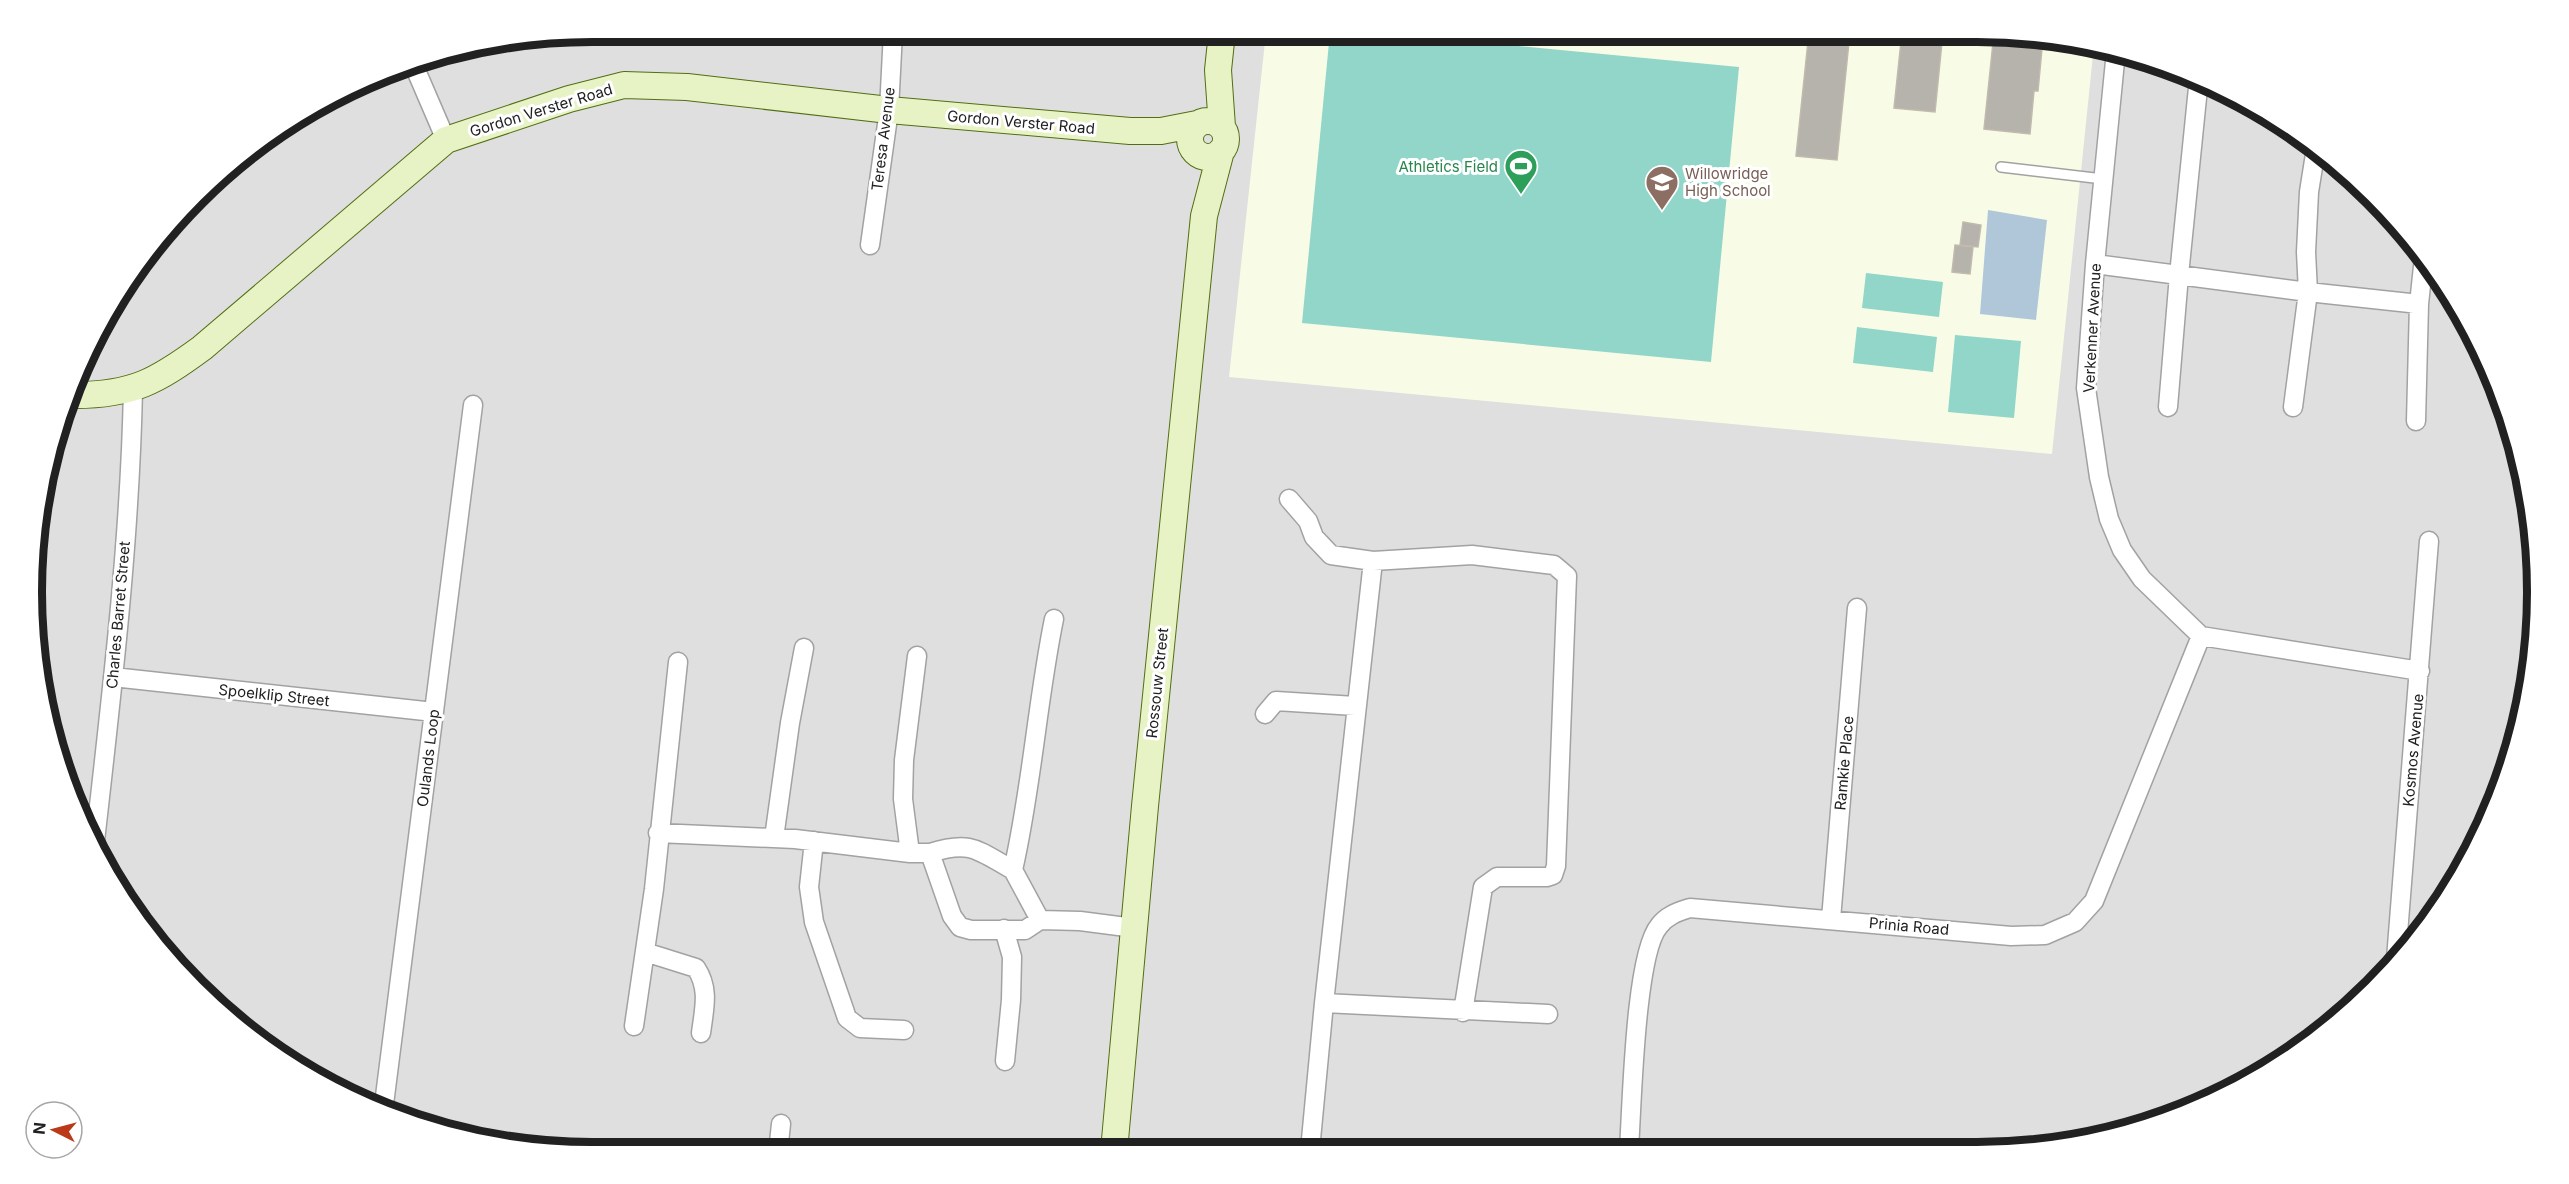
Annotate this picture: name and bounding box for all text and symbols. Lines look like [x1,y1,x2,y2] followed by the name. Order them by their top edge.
[467,79,615,141] street label: Gordon Verster Road
[867,86,899,192] street label: Teresa Avenue
[946,106,1096,138] street label: Gordon Verster Road
[1503,148,1539,195] sports icon: Athletics Field
[1398,157,1498,176] place label: Athletics Field
[1644,164,1680,211] school or university icon: Willowridge High School
[1685,164,1771,200] place label: Willowridge High School
[2079,263,2105,393] street label: Verkenner Avenue
[102,540,134,690] street label: Charles Barret Street
[1142,627,1172,739] street label: Rossouw Street
[218,680,330,710] street label: Spoelklip Street
[2399,693,2427,807] street label: Kosmos Avenue
[413,708,443,808] street label: Oulands Loop
[1830,715,1858,811] street label: Ramkie Place
[1868,913,1950,939] street label: Prinia Road
[24,1100,84,1160] north arrow
[28,1121,50,1136] text: N

